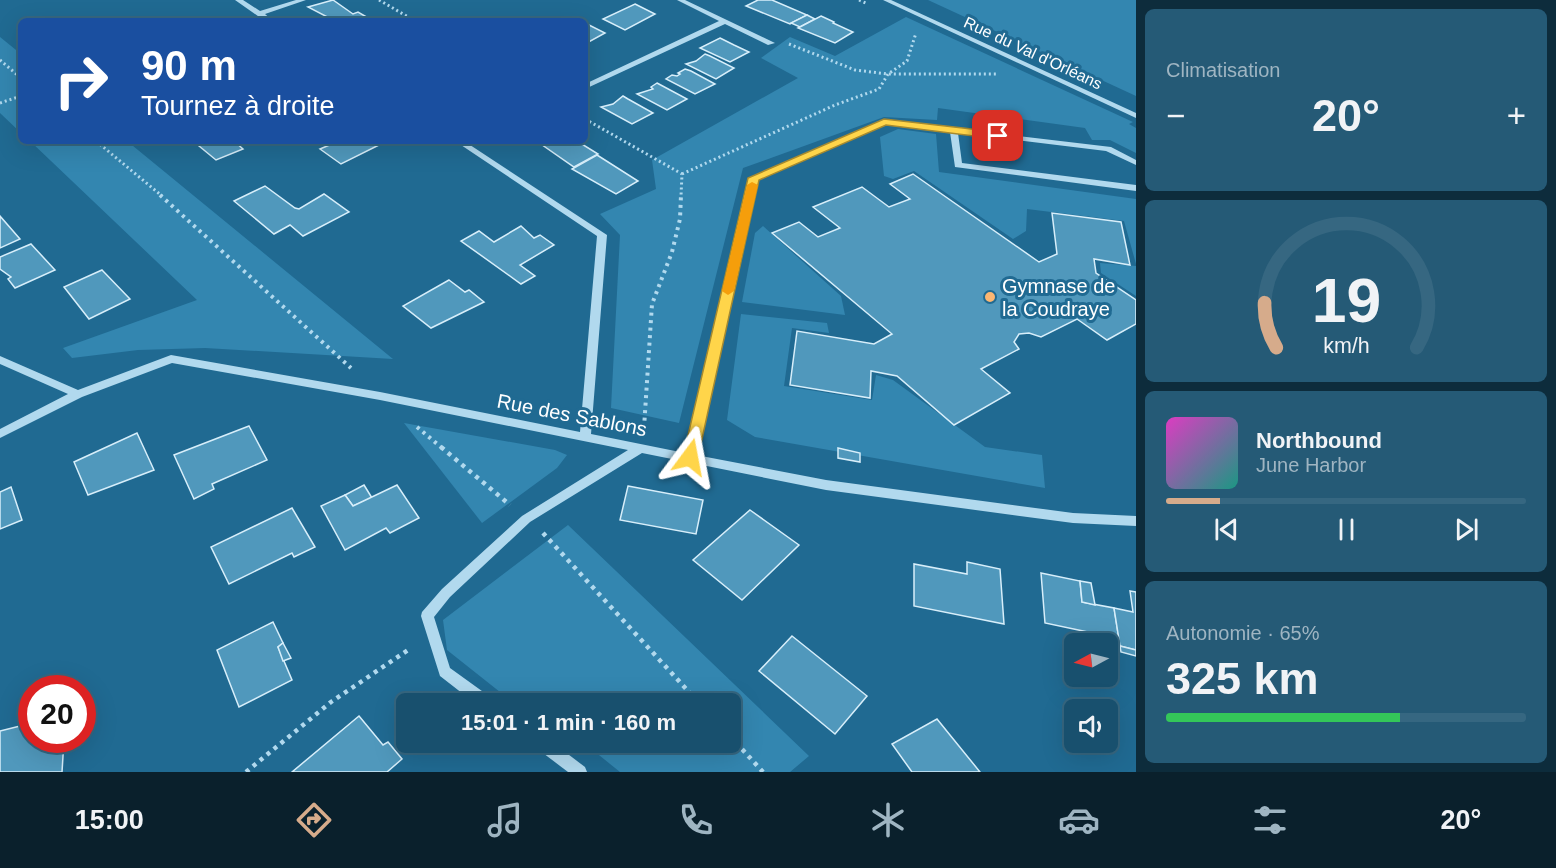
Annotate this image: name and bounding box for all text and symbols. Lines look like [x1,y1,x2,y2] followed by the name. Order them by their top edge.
[961,14,1105,92] street label: Rue du Val d'Orléans
[42,42,120,120] icon: right
[141,42,237,89] text: 90 m
[1166,59,1280,81] text: Climatisation
[1312,90,1380,141] text: 20°
[141,91,335,121] text: Tournez à droite
[1166,97,1185,134] text: −
[1507,97,1526,134] text: +
[972,110,1023,161] pin
[981,119,1014,152] icon: arrive
[1311,266,1381,335] text: 19
[1002,275,1115,320] place label: Gymnase de la Coudraye
[983,290,997,304] marker: Gymnase de la Coudraye
[1323,334,1369,358] text: km/h
[495,390,649,440] street label: Rue des Sablons
[658,425,722,489] position arrow
[1256,428,1382,453] text: Northbound
[1256,454,1366,476] text: June Harbor
[1210,513,1243,546] icon: previous
[1330,513,1363,546] icon: pause
[1450,513,1483,546] icon: next
[1166,622,1319,644] text: Autonomie · 65%
[1064,633,1118,687] north arrow
[1064,633,1118,753] map controls
[1166,653,1319,704] text: 325 km
[18,675,96,753] speed limit sign: 20
[1064,699,1118,753] button: sound
[461,710,676,735] text: 15:01 · 1 min · 160 m
[293,799,335,841] icon: directions
[484,799,526,841] icon: music
[675,799,717,841] icon: phone
[867,799,909,841] icon: climate
[1058,799,1100,841] icon: car
[1249,799,1291,841] icon: filters
[75,805,144,835] text: 15:00
[1440,805,1481,835] text: 20°

